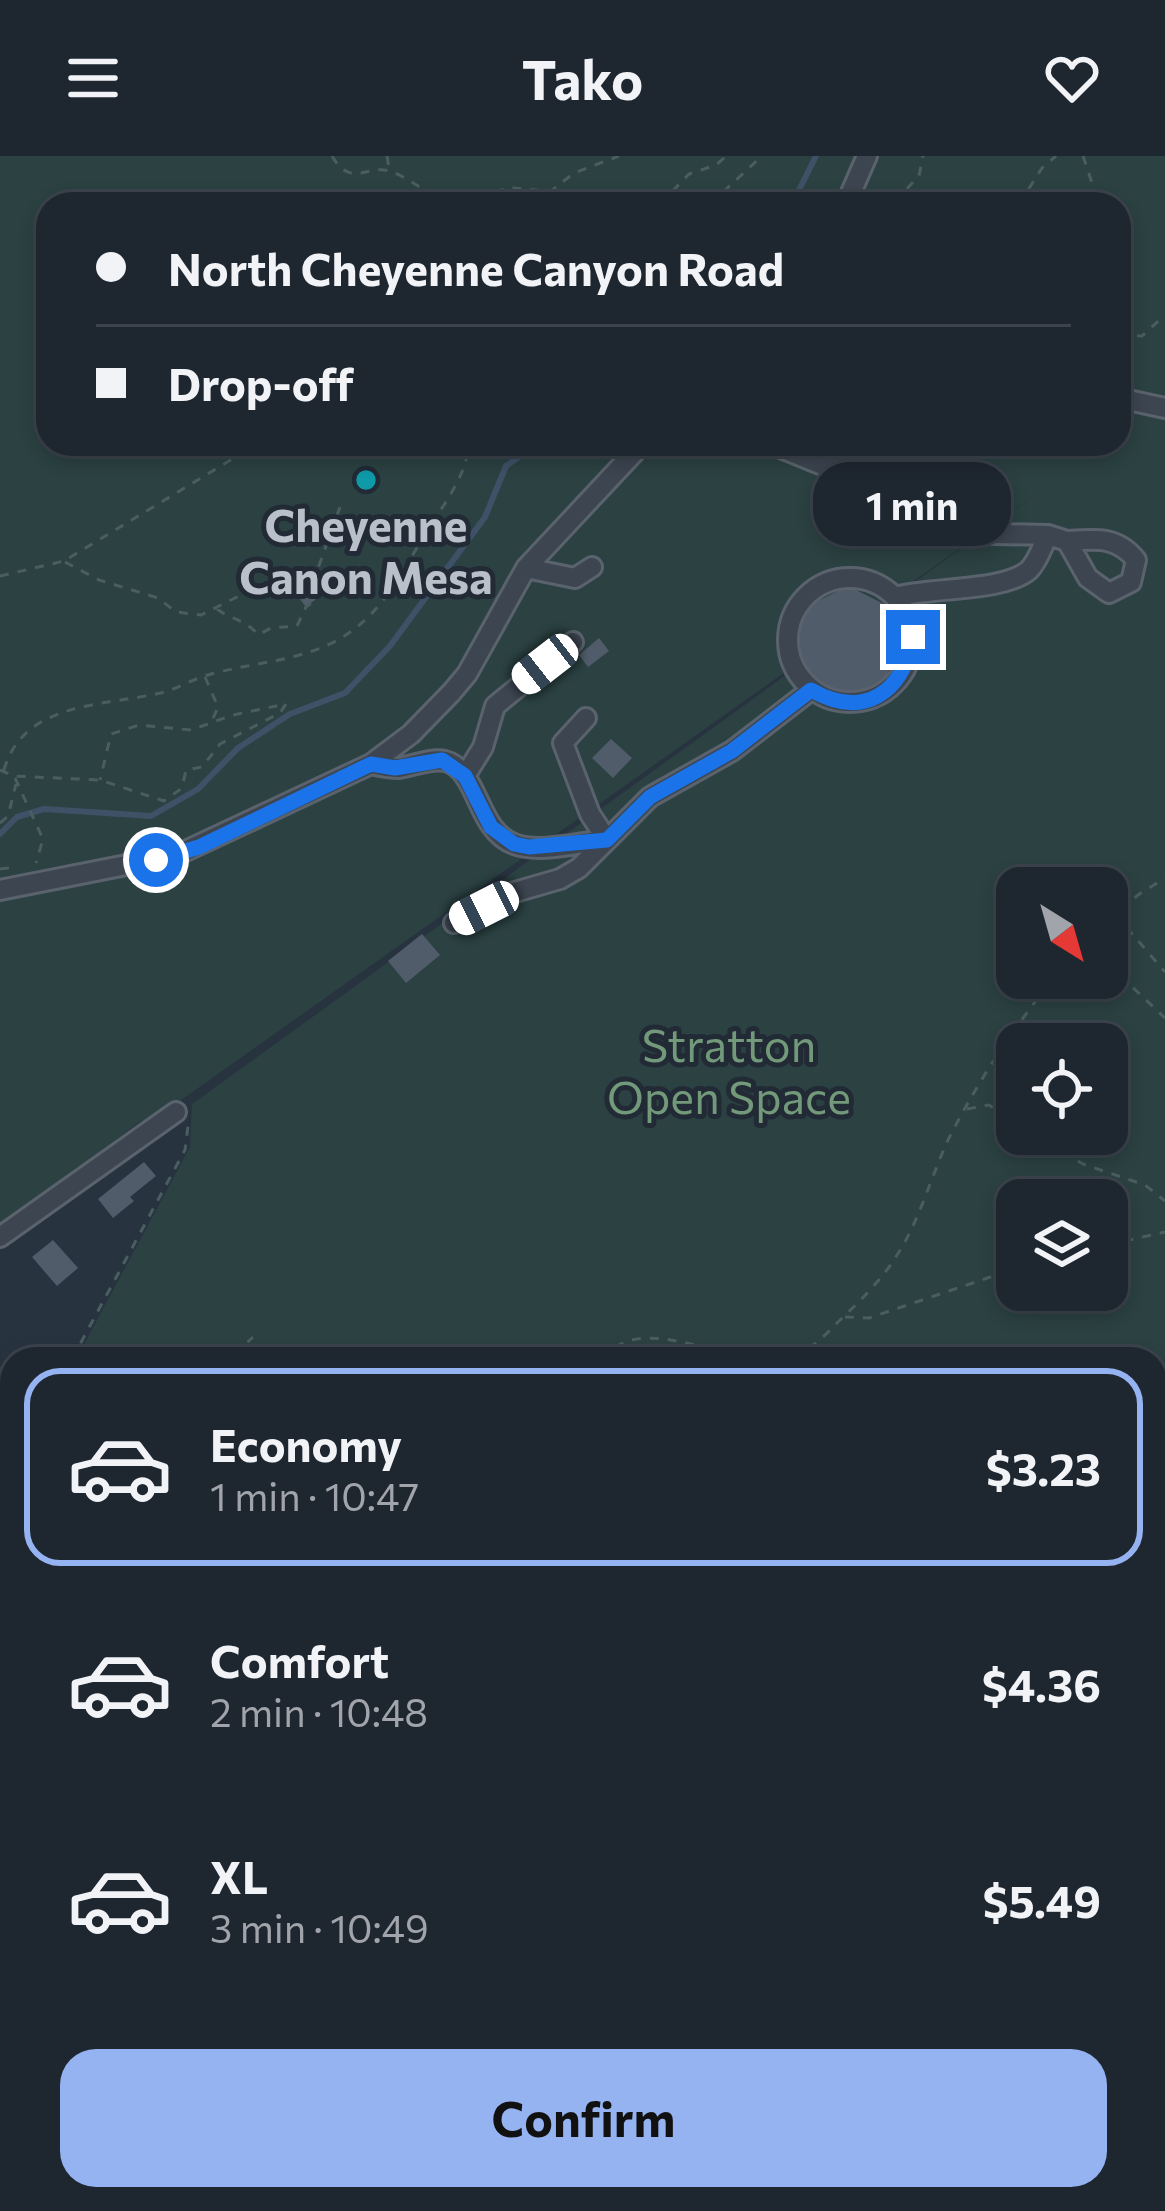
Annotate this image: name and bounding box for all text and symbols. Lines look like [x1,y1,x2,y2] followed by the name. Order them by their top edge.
[60,45,126,111] icon: menu
[522,45,643,111] text: Tako
[1039,45,1105,111] icon: heart
[168,240,784,295] text: North Cheyenne Canyon Road
[168,355,354,410] text: Drop-off
[814,463,1012,547] callout: 1 min
[353,467,379,493] marker: Cheyenne Canon Mesa
[866,480,958,528] text: 1 min
[239,496,493,603] place label: Cheyenne Canon Mesa
[886,610,940,664] route end
[506,628,584,700] car
[129,833,183,887] route start
[996,867,1128,999] north arrow
[996,867,1128,1311] map controls
[444,876,524,940] car
[607,1016,851,1123] park label: Stratton Open Space
[996,1023,1128,1155] button: locate
[996,1179,1128,1311] button: layers
[66,1413,174,1521] icon: car
[210,1416,402,1471] text: Economy
[986,1440,1101,1495] text: $3.23
[210,1471,419,1519] text: 1 min · 10:47
[66,1629,174,1737] icon: car
[210,1632,389,1687] text: Comfort
[982,1656,1101,1711] text: $4.36
[210,1687,428,1735] text: 2 min · 10:48
[66,1845,174,1953] icon: car
[210,1848,268,1903] text: XL
[983,1872,1101,1927] text: $5.49
[210,1903,429,1951] text: 3 min · 10:49
[60,2049,1107,2187] button: Confirm

